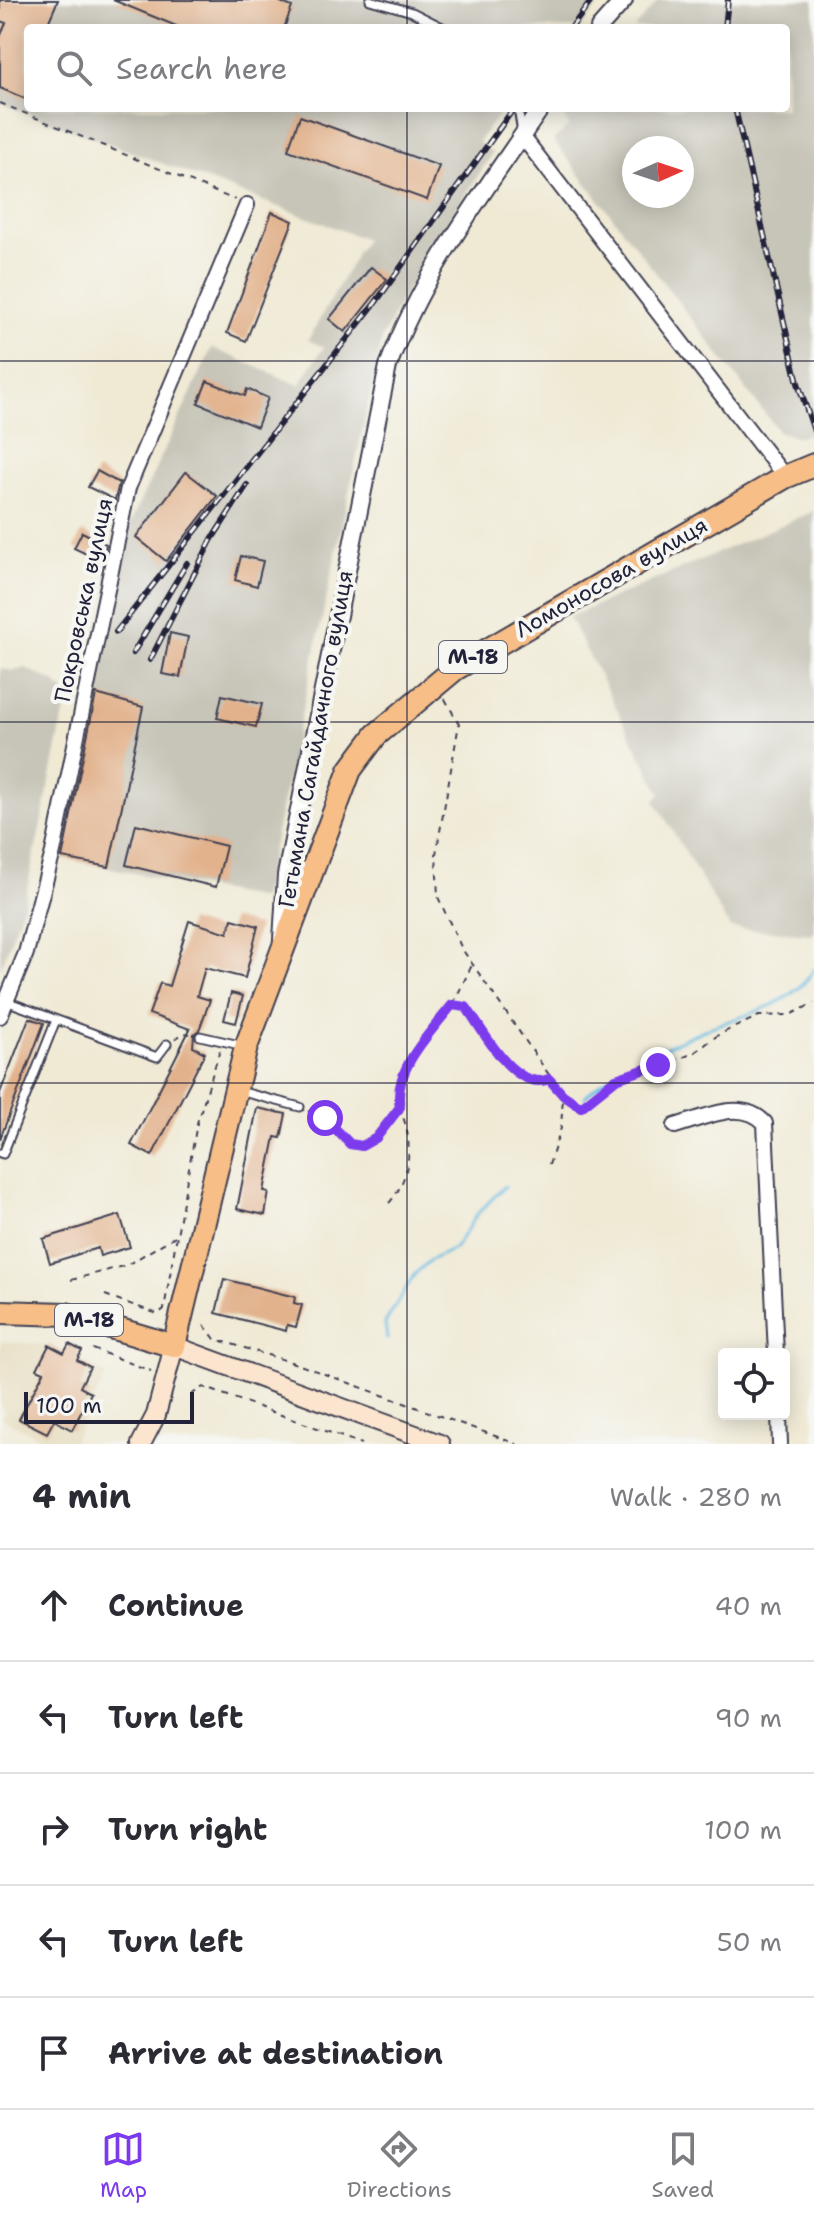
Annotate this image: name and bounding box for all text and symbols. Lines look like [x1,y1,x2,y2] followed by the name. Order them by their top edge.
[24,24,790,112] search box
[52,46,96,90] icon: search
[116,48,287,89] text: Search here
[622,136,694,208] north arrow
[48,495,119,705] street label: Покровська вулиця
[510,511,713,644] street label: Ломоносова вулиця
[272,568,359,910] street label: Гетьмана Сагайдачного вулиця
[439,641,507,673] road number: М-18
[640,1047,676,1083] route end
[307,1100,343,1136] route start
[55,1304,123,1336] road number: М-18
[718,1348,790,1420] map controls
[718,1348,790,1420] button: locate
[24,1388,194,1424] scale bar
[36,1391,102,1420] text: 100 m
[32,1473,131,1519] text: 4 min
[610,1479,782,1514] text: Walk · 280 m
[32,1583,76,1627] icon: ahead
[108,1585,244,1626] text: Continue
[715,1588,782,1623] text: 40 m
[32,1695,76,1739] icon: left
[108,1697,243,1738] text: Turn left
[715,1700,782,1735] text: 90 m
[32,1807,76,1851] icon: right
[108,1809,267,1850] text: Turn right
[704,1812,782,1847] text: 100 m
[32,1919,76,1963] icon: left
[108,1921,243,1962] text: Turn left
[717,1924,782,1959] text: 50 m
[32,2031,76,2075] icon: arrive
[108,2033,443,2074] text: Arrive at destination
[100,2127,147,2204] tab: Map
[347,2127,452,2204] tab: Directions
[652,2127,714,2204] tab: Saved

